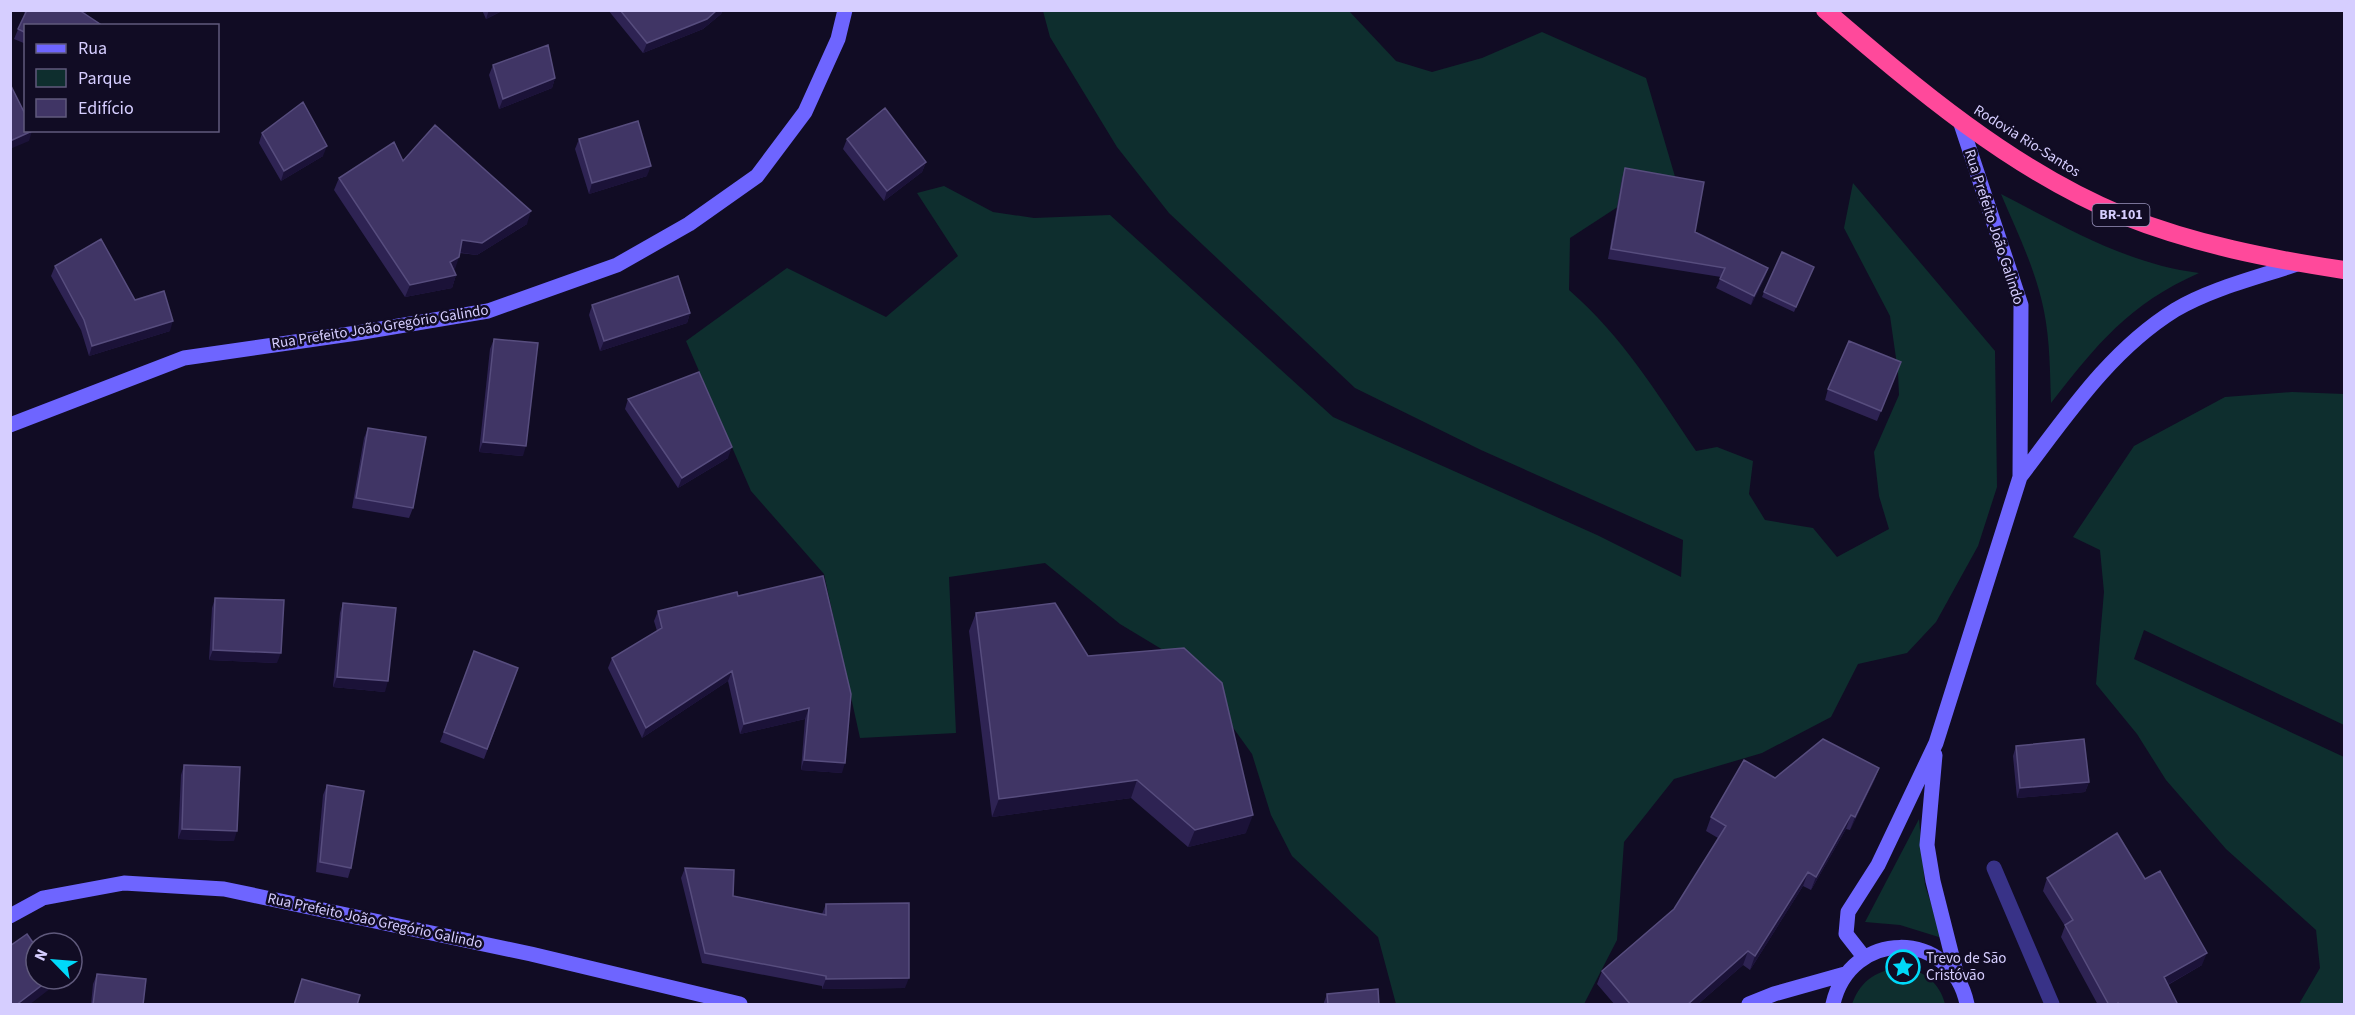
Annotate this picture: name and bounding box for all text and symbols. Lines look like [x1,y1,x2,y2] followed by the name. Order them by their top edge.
[24,24,219,132] legend
[78,36,107,61] text: Rua
[78,66,131,91] text: Parque
[78,96,134,121] text: Edifício
[1970,100,2084,182] street label: Rodovia Rio-Santos
[1959,147,2029,307] street label: Rua Prefeito João Galindo
[2092,204,2150,226] road number: BR-101
[270,299,490,355] street label: Rua Prefeito João Gregório Galindo
[265,888,485,954] street label: Rua Prefeito João Gregório Galindo
[24,931,84,991] north arrow
[29,946,54,965] text: N
[1926,948,2006,986] place label: Trevo de São Cristóvão
[1885,949,1921,985] place icon: Trevo de São Cristóvão

